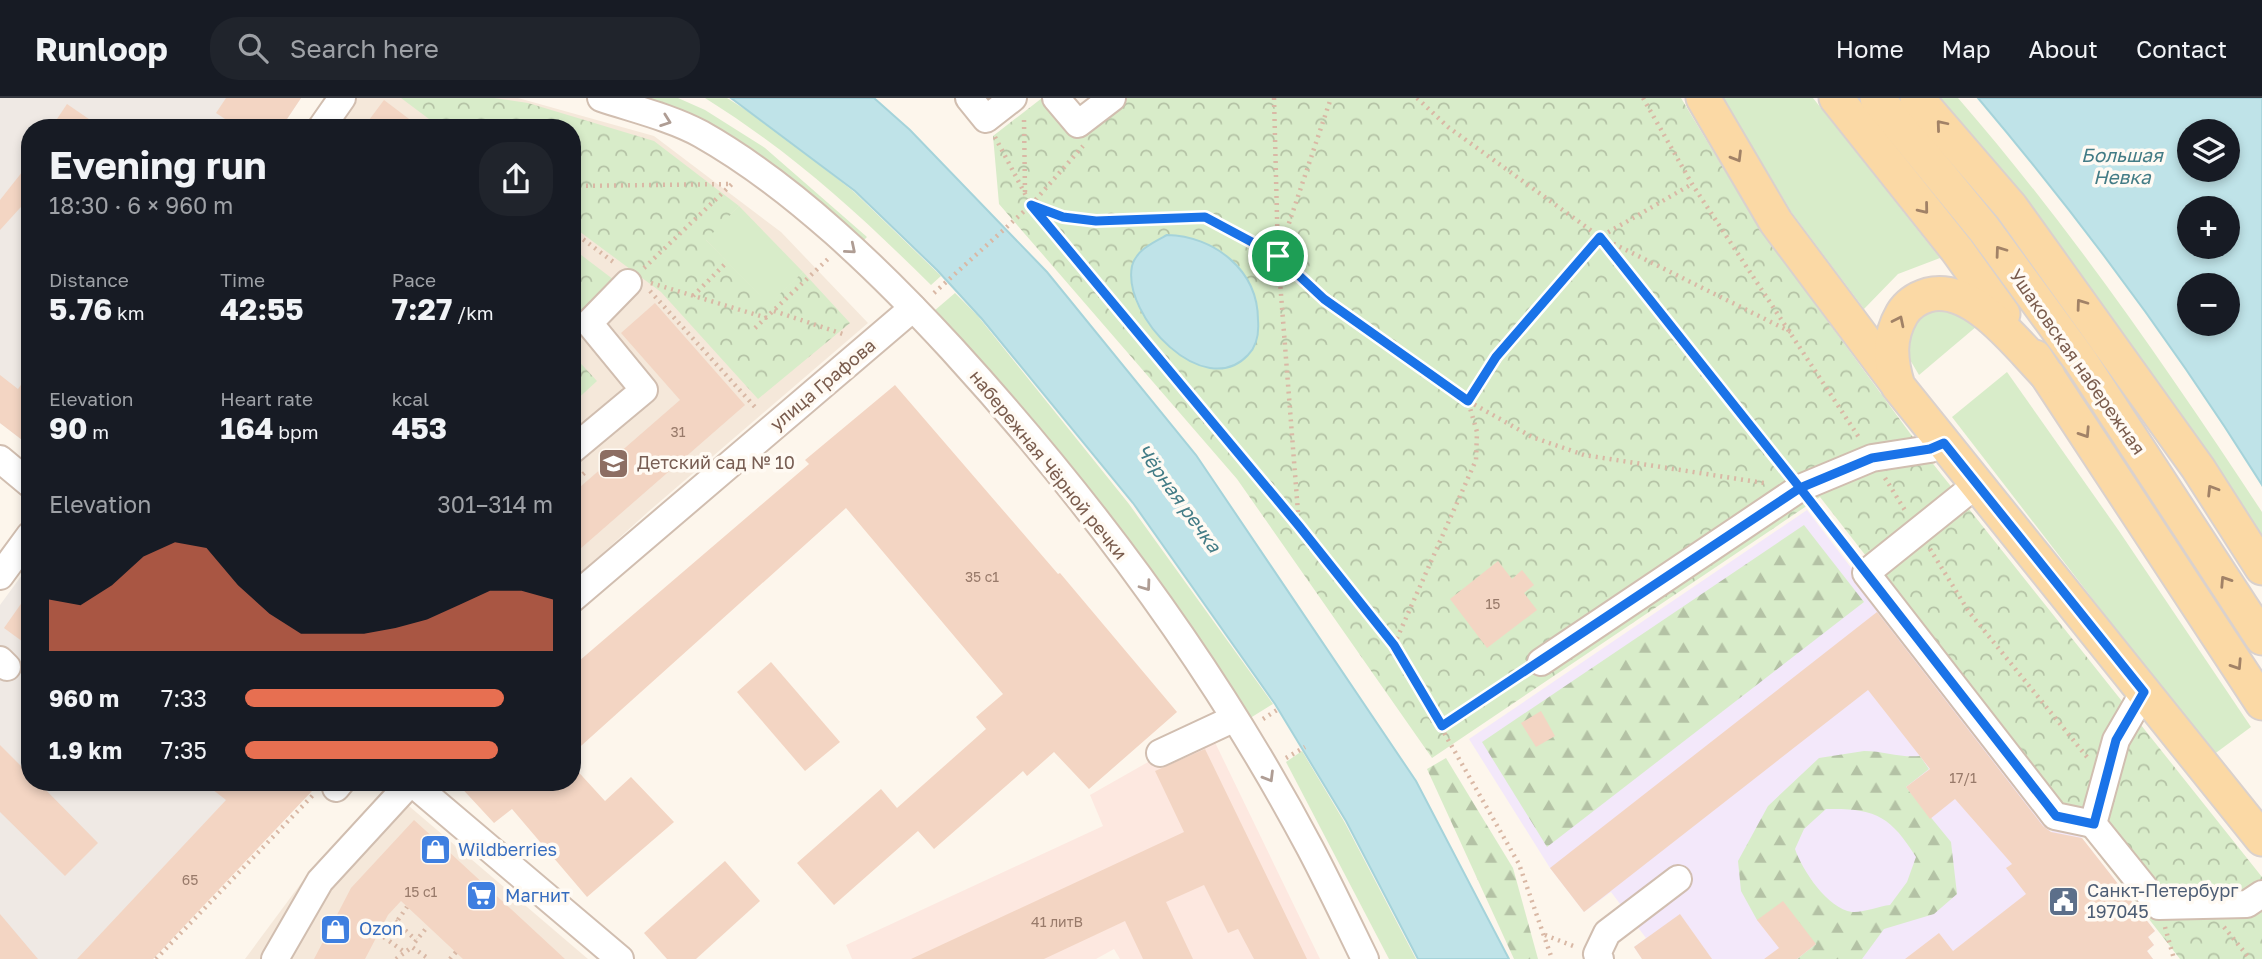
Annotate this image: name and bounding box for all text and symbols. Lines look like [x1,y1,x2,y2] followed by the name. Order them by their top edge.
[210,17,700,80] search box
[35,29,168,68] text: Runloop
[234,29,272,67] icon: search
[290,33,439,64] text: Search here
[1836,34,1904,63] text: Home
[1942,34,1991,63] text: Map
[2029,34,2098,63] text: About
[2136,34,2227,63] text: Contact
[659,113,671,127] one-way arrow
[2177,119,2240,336] map controls
[2177,119,2240,182] button: layers
[1937,121,1949,134] one-way arrow
[49,142,267,187] text: Evening run
[479,142,553,216] button: share
[2081,143,2164,188] water label: Большая Невка
[1729,149,1742,162] one-way arrow
[49,191,233,219] text: 18:30 · 6 × 960 m
[2177,196,2240,259] button: +
[1916,201,1929,213] one-way arrow
[1248,226,1308,286] pin
[1259,237,1297,275] icon: arrive
[843,241,856,253] one-way arrow
[1996,246,2009,259] one-way arrow
[2005,265,2150,458] street label: Ушаковская набережная
[49,268,129,291] text: Distance
[220,268,265,291] text: Time
[392,268,436,291] text: Pace
[2177,273,2240,336] button: −
[49,291,112,327] text: 5.76
[220,291,304,327] text: 42:55
[392,291,452,327] text: 7:27
[2077,299,2089,312] one-way arrow
[112,301,145,324] text: km
[452,301,494,324] text: /km
[1891,316,1905,328] one-way arrow
[765,334,880,435] street label: улица Графова
[966,365,1132,564] street label: набережная Чёрной речки
[49,387,134,410] text: Elevation
[220,387,313,410] text: Heart rate
[392,387,429,410] text: kcal
[49,410,88,446] text: 90
[220,410,274,446] text: 164
[392,410,447,446] text: 453
[88,420,109,443] text: m
[274,420,319,443] text: bpm
[671,423,686,440] house number: 31
[2077,425,2090,438] one-way arrow
[1132,439,1227,557] water label: Чёрная речка
[597,446,631,480] school or university icon: Детский сад № 10
[637,451,795,473] place label: Детский сад № 10
[2208,484,2221,497] one-way arrow
[49,490,151,518] text: Elevation
[437,490,553,518] text: 301–314 m
[965,568,999,585] house number: 35 с1
[2220,576,2233,589] one-way arrow
[1138,578,1150,591] one-way arrow
[1486,595,1500,612] house number: 15
[2228,657,2241,670] one-way arrow
[49,684,119,712] text: 960 m
[161,684,207,712] text: 7:33
[49,736,122,764] text: 1.9 km
[161,736,207,764] text: 7:35
[1949,769,1977,786] house number: 17/1
[1260,770,1273,783] one-way arrow
[418,833,452,867] shop icon: Wildberries
[458,838,557,860] place label: Wildberries
[182,871,198,888] house number: 65
[465,879,499,913] supermarket icon: Магнит
[2087,879,2239,922] place label: Санкт-Петербург 197045
[405,883,438,900] house number: 15 с1
[505,884,570,906] place label: Магнит
[2047,884,2081,918] public building icon: Санкт-Петербург 197045
[319,912,353,946] shop icon: Ozon
[1031,913,1083,930] house number: 41 литВ
[359,917,403,939] place label: Ozon

